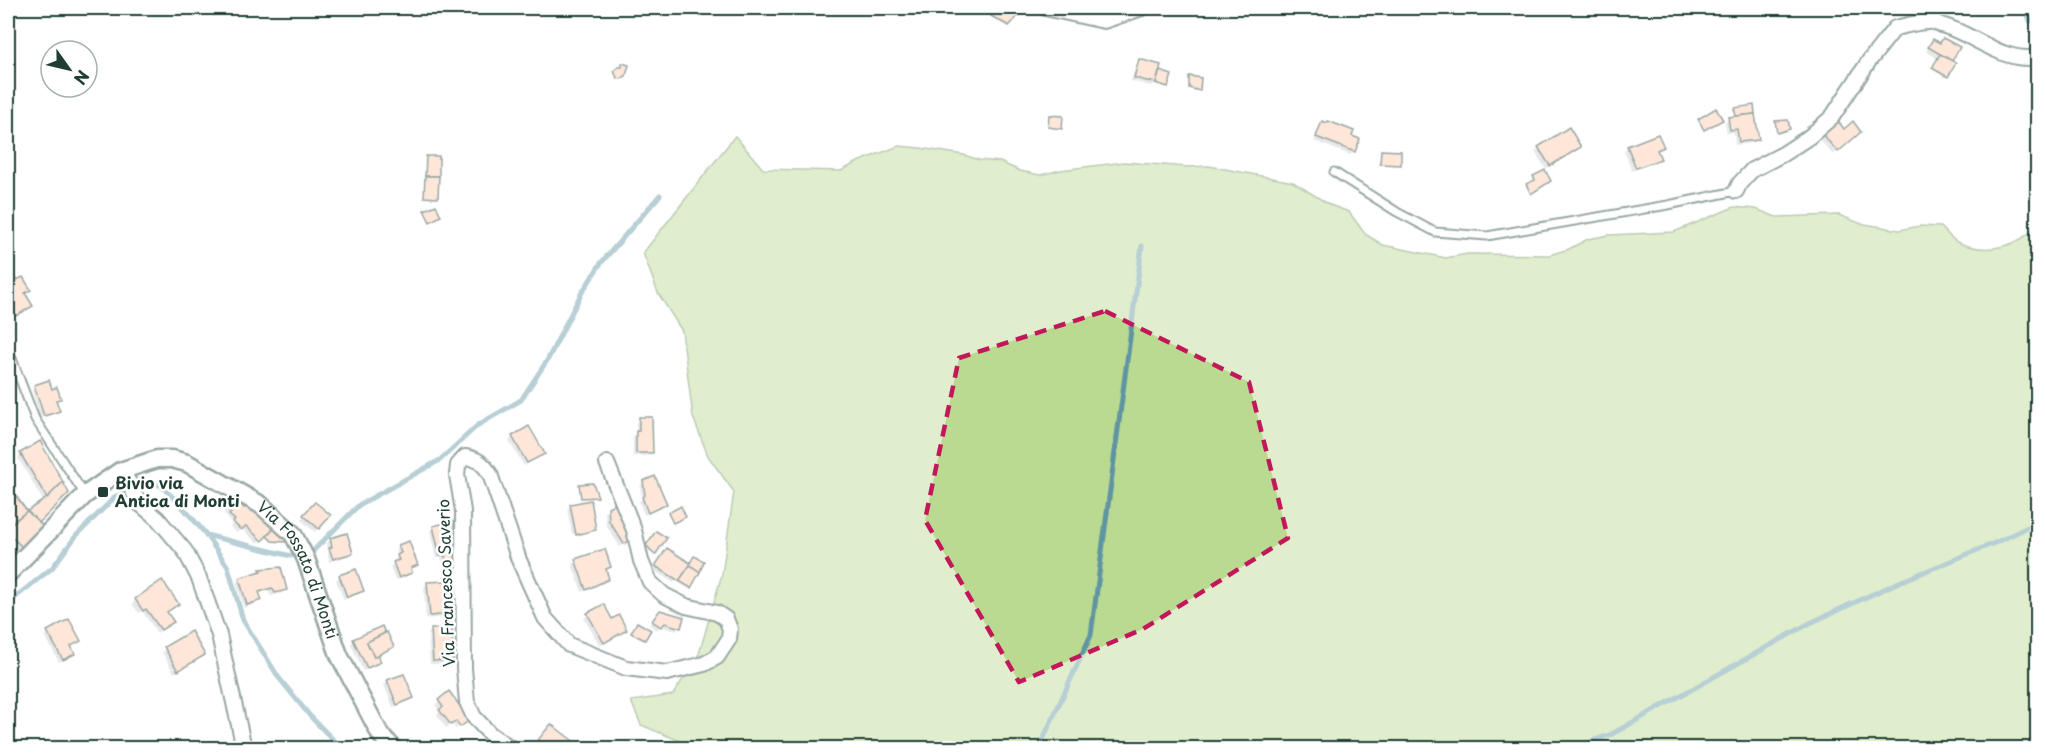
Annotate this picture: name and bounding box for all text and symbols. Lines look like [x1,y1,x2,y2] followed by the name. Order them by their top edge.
[39,39,99,99] north arrow
[69,66,96,90] text: N
[115,470,240,512] place label: Bivio via Antica di Monti
[96,485,110,499] marker: Bivio via Antica di Monti
[252,494,346,642] street label: Via Fossato di Monti
[430,499,460,667] street label: Via Francesco Saverio

